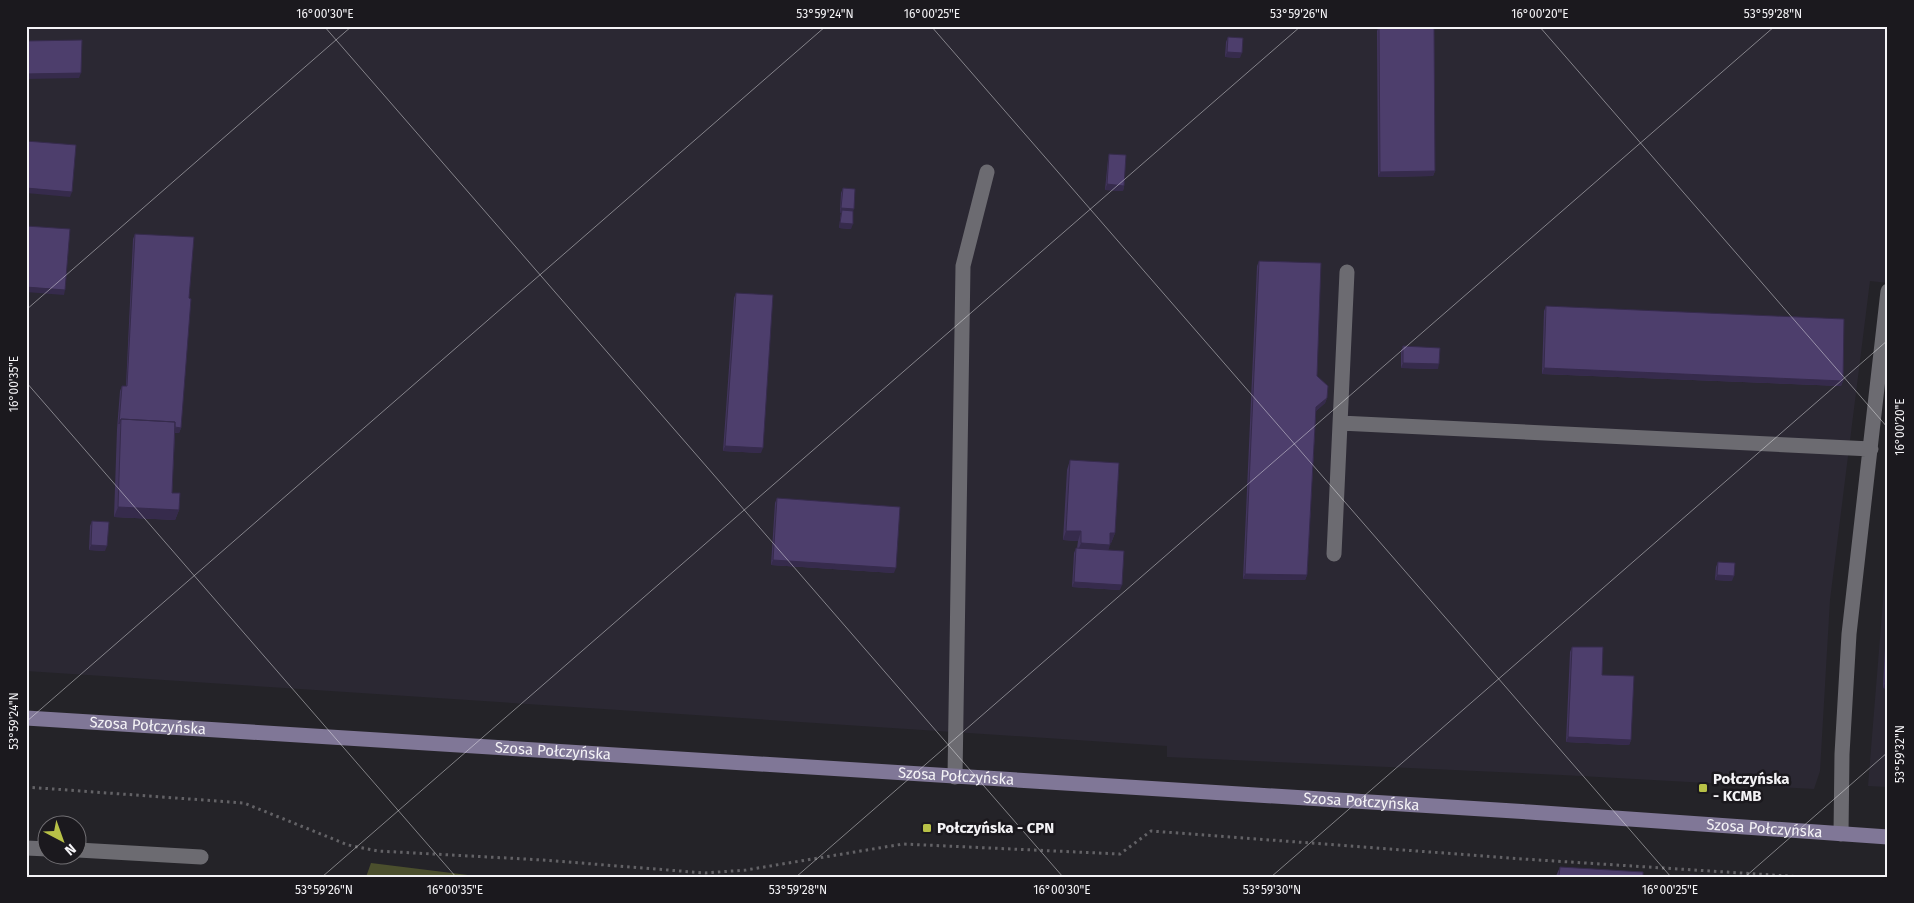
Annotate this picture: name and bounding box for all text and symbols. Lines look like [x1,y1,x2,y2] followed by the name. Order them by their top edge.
[296,7,354,21] text: 16°00'30"E
[796,7,854,21] text: 53°59'24"N
[904,7,960,21] text: 16°00'25"E
[1270,7,1328,21] text: 53°59'26"N
[1511,7,1569,21] text: 16°00'20"E
[1744,7,1802,21] text: 53°59'28"N
[7,356,21,412] text: 16°00'35"E
[1893,398,1907,456] text: 16°00'20"E
[7,692,21,750] text: 53°59'24"N
[89,713,206,738] street label: Szosa Połczyńska
[1893,725,1907,783] text: 53°59'32"N
[494,738,612,764] street label: Szosa Połczyńska
[898,764,1015,789] street label: Szosa Połczyńska
[1713,770,1789,805] place label: Połczyńska - KCMB
[1697,782,1709,794] marker: Połczyńska - KCMB
[1303,789,1420,814] street label: Szosa Połczyńska
[1706,815,1823,841] street label: Szosa Połczyńska
[38,816,88,866] north arrow
[937,819,1054,837] place label: Połczyńska - CPN
[921,822,933,834] marker: Połczyńska - CPN
[61,840,79,859] text: N
[295,883,353,897] text: 53°59'26"N
[427,883,483,897] text: 16°00'35"E
[769,883,827,897] text: 53°59'28"N
[1033,883,1091,897] text: 16°00'30"E
[1243,883,1301,897] text: 53°59'30"N
[1642,883,1698,897] text: 16°00'25"E

